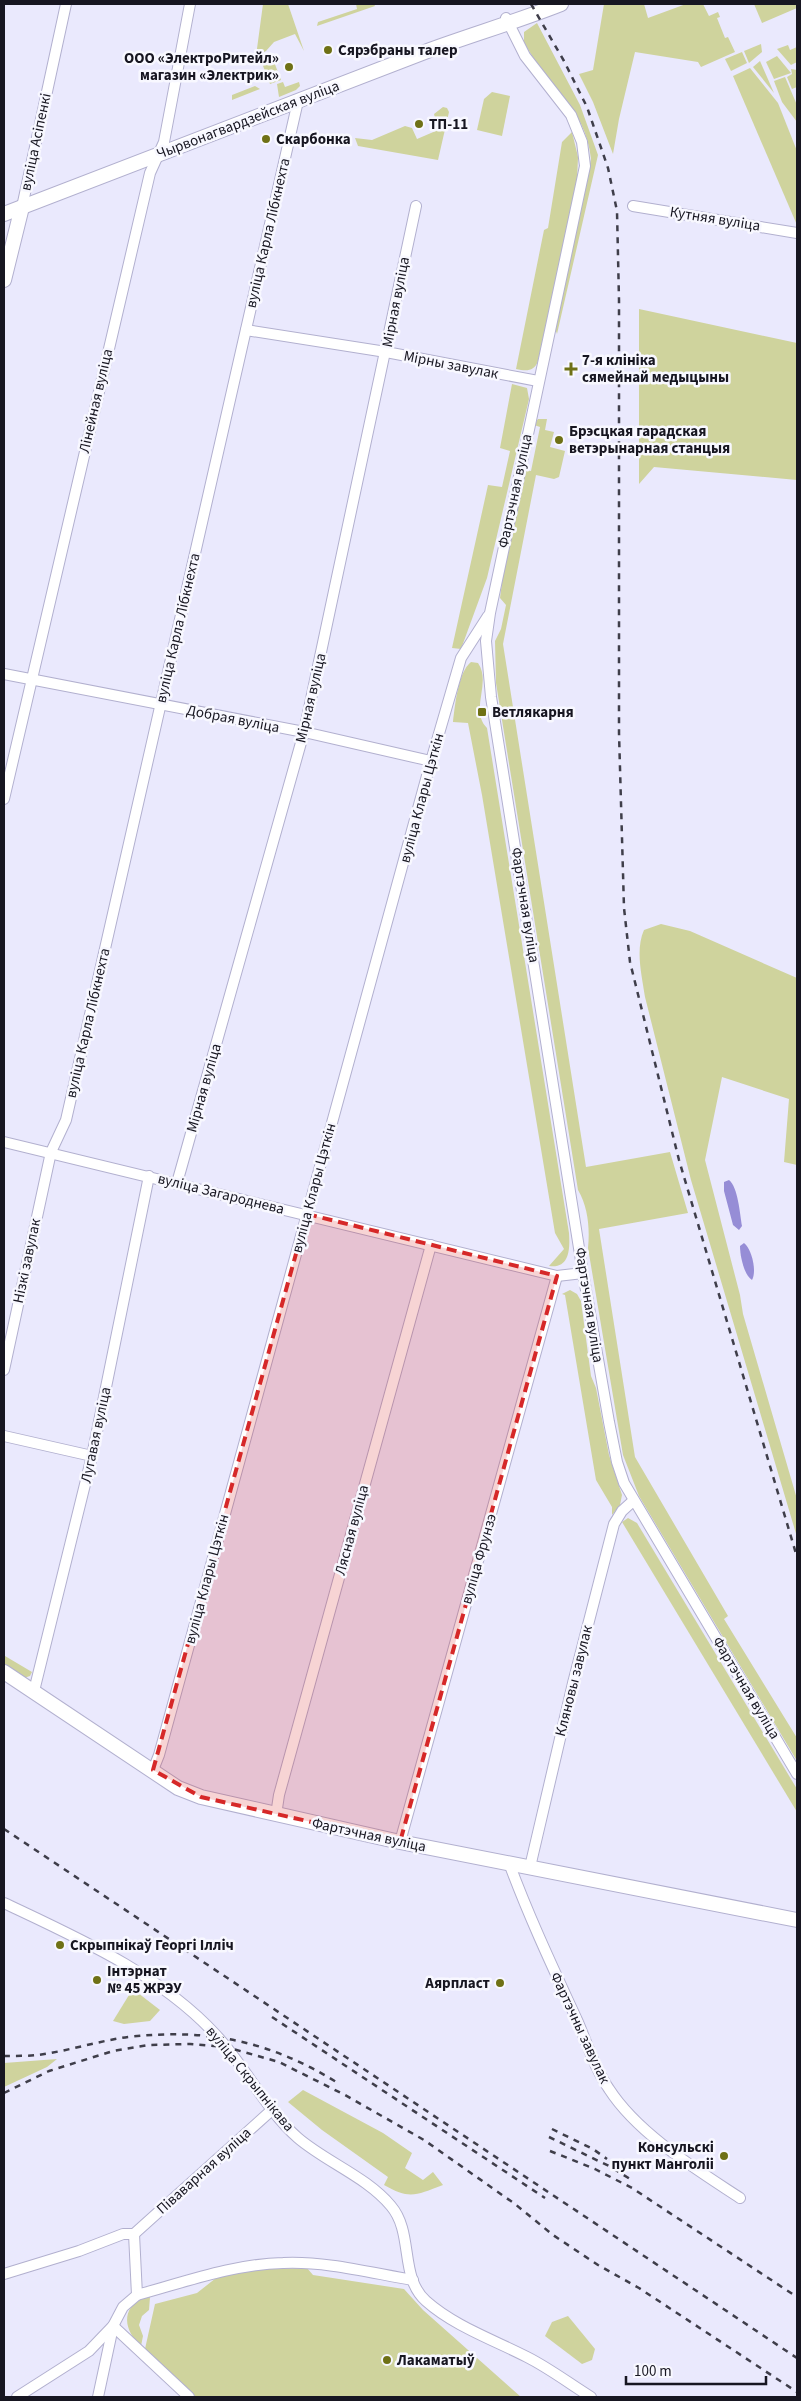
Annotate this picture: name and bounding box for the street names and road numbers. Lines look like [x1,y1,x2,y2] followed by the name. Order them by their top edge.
[154,75,342,165] street label: Чырвонагвардзейская вуліца
[15,91,57,193] street label: вуліца Асіпенкі
[241,156,295,310] street label: вуліца Карла Лібкнехта
[668,201,762,237] street label: Кутняя вуліца
[377,255,415,349] street label: Мірная вуліца
[402,346,501,385] street label: Мірны завулак
[74,347,118,455] street label: Лінейная вуліца
[493,432,537,550] street label: Фартэчная вуліца
[151,551,205,705] street label: вуліца Карла Лібкнехта
[290,651,332,745] street label: Мірная вуліца
[185,700,281,738] street label: Добрая вуліца
[395,731,449,865] street label: вуліца Клары Цэткін
[506,846,544,964] street label: Фартэчная вуліца
[61,946,115,1100] street label: вуліца Карла Лібкнехта
[181,1041,227,1135] street label: Мірная вуліца
[287,1121,341,1255] street label: вуліца Клары Цэткін
[156,1168,286,1220] street label: вуліца Загароднева
[8,1216,46,1305] street label: Нізкі завулак
[570,1246,608,1364] street label: Фартэчная вуліца
[76,1385,116,1485] street label: Лугавая вуліца
[330,1482,374,1578] street label: Лясная вуліца
[456,1511,502,1607] street label: вуліца Фрунзэ
[180,1512,234,1646] street label: вуліца Клары Цэткін
[550,1623,598,1739] street label: Кляновы завулак
[707,1633,785,1743] street label: Фартэчная вуліца
[310,1813,428,1857] street label: Фартэчная вуліца
[545,1969,615,2088] street label: Фартэчны завулак
[201,2022,299,2136] street label: вуліца Скрыпнікава
[152,2123,256,2219] street label: Піваварная вуліца

